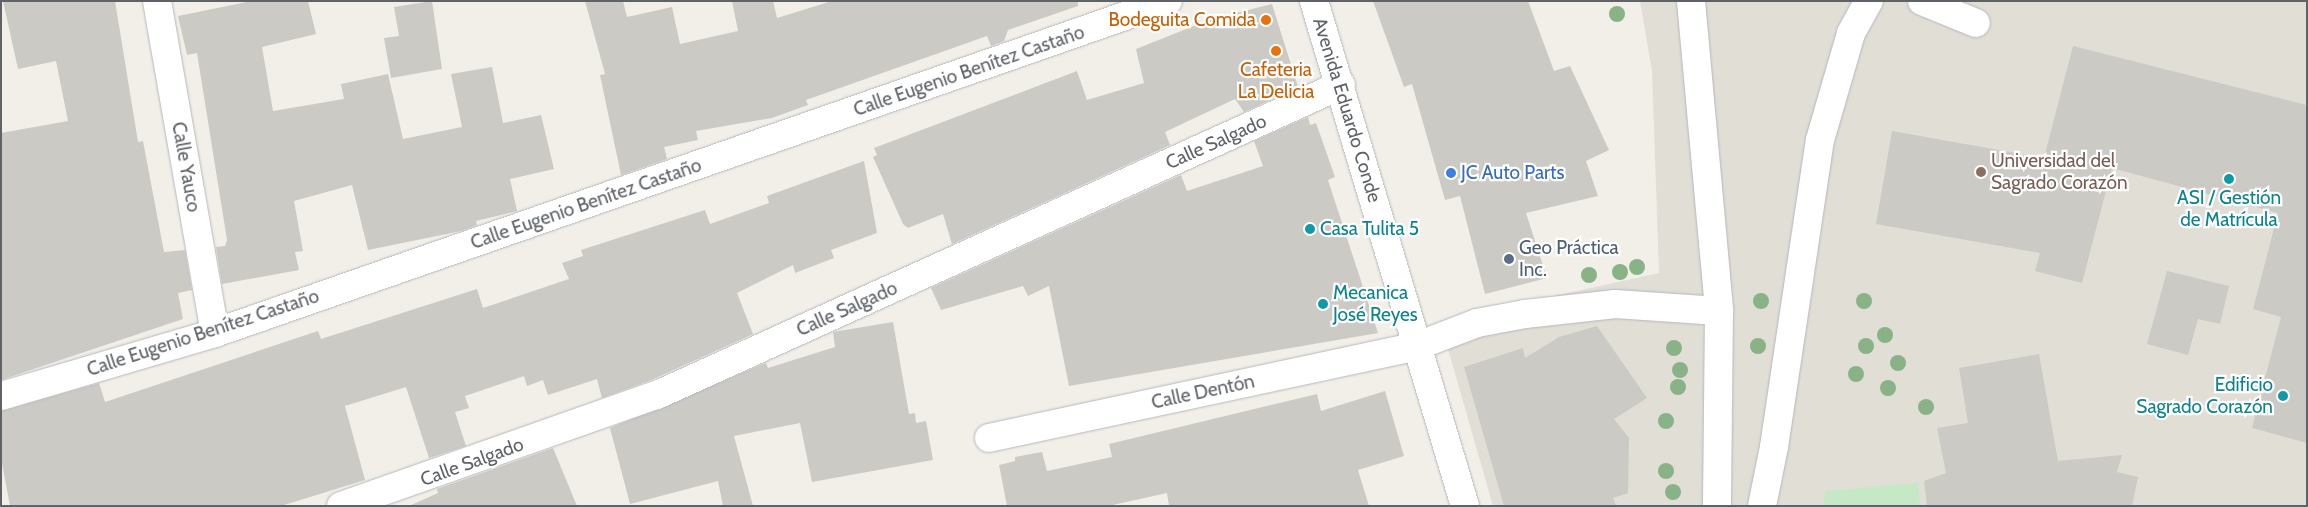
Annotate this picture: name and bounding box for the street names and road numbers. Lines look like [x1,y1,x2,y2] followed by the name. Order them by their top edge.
[1308,15,1386,205] street label: Avenida Eduardo Conde
[851,21,1087,121] street label: Calle Eugenio Benítez Castaño
[1162,110,1270,174] street label: Calle Salgado
[167,120,205,214] street label: Calle Yauco
[468,154,704,254] street label: Calle Eugenio Benítez Castaño
[793,277,901,341] street label: Calle Salgado
[84,285,322,381] street label: Calle Eugenio Benítez Castaño
[1149,370,1257,414] street label: Calle Dentón
[417,433,527,491] street label: Calle Salgado

